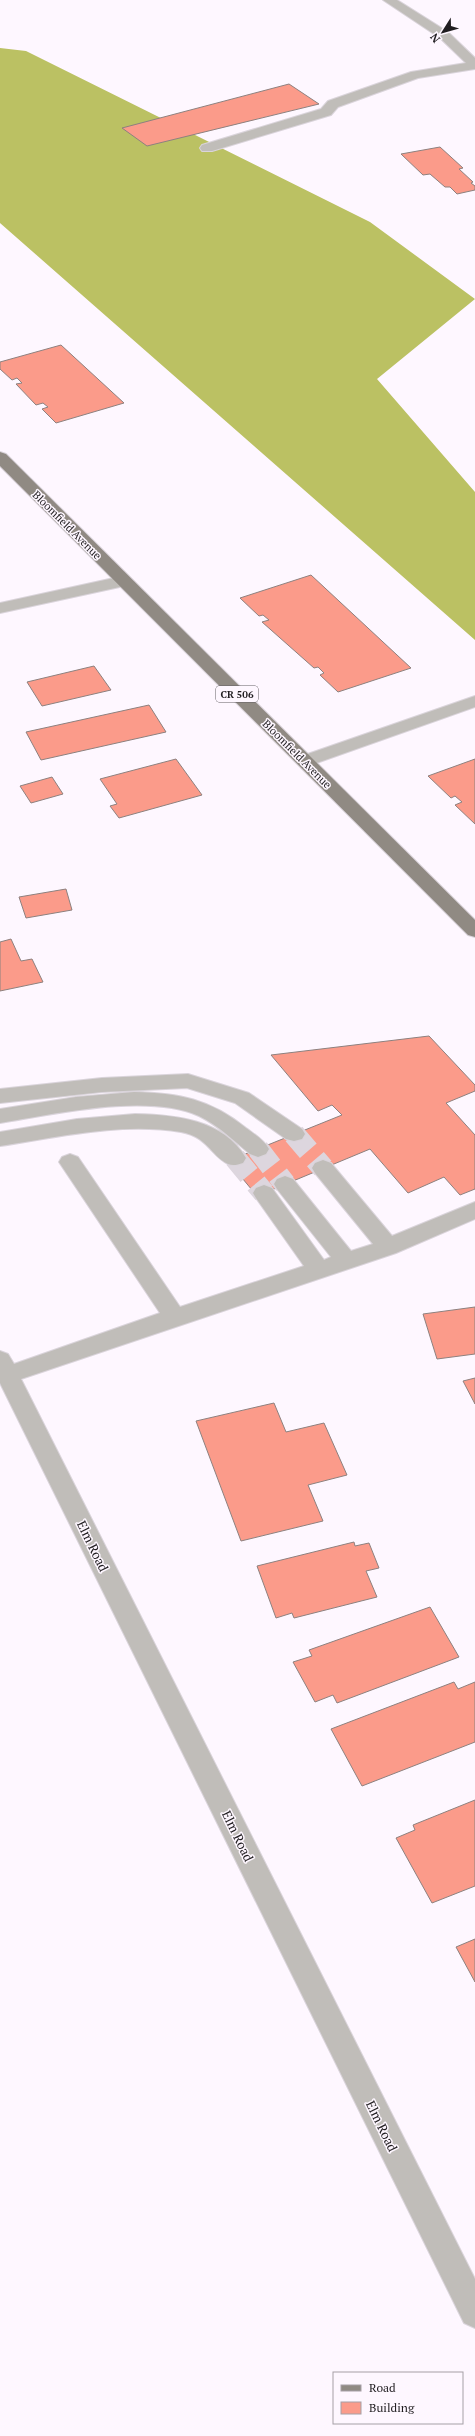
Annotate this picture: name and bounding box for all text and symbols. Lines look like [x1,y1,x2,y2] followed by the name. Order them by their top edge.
[423,12,463,52] north arrow
[427,30,443,46] text: N
[30,488,105,563] street label: Bloomfield Avenue
[216,686,258,702] road number: CR 506
[260,717,335,792] street label: Bloomfield Avenue
[73,1517,113,1575] street label: Elm Road
[218,1807,258,1865] street label: Elm Road
[362,2097,402,2155] street label: Elm Road
[333,2372,463,2424] legend
[369,2380,396,2395] text: Road
[369,2400,415,2415] text: Building

